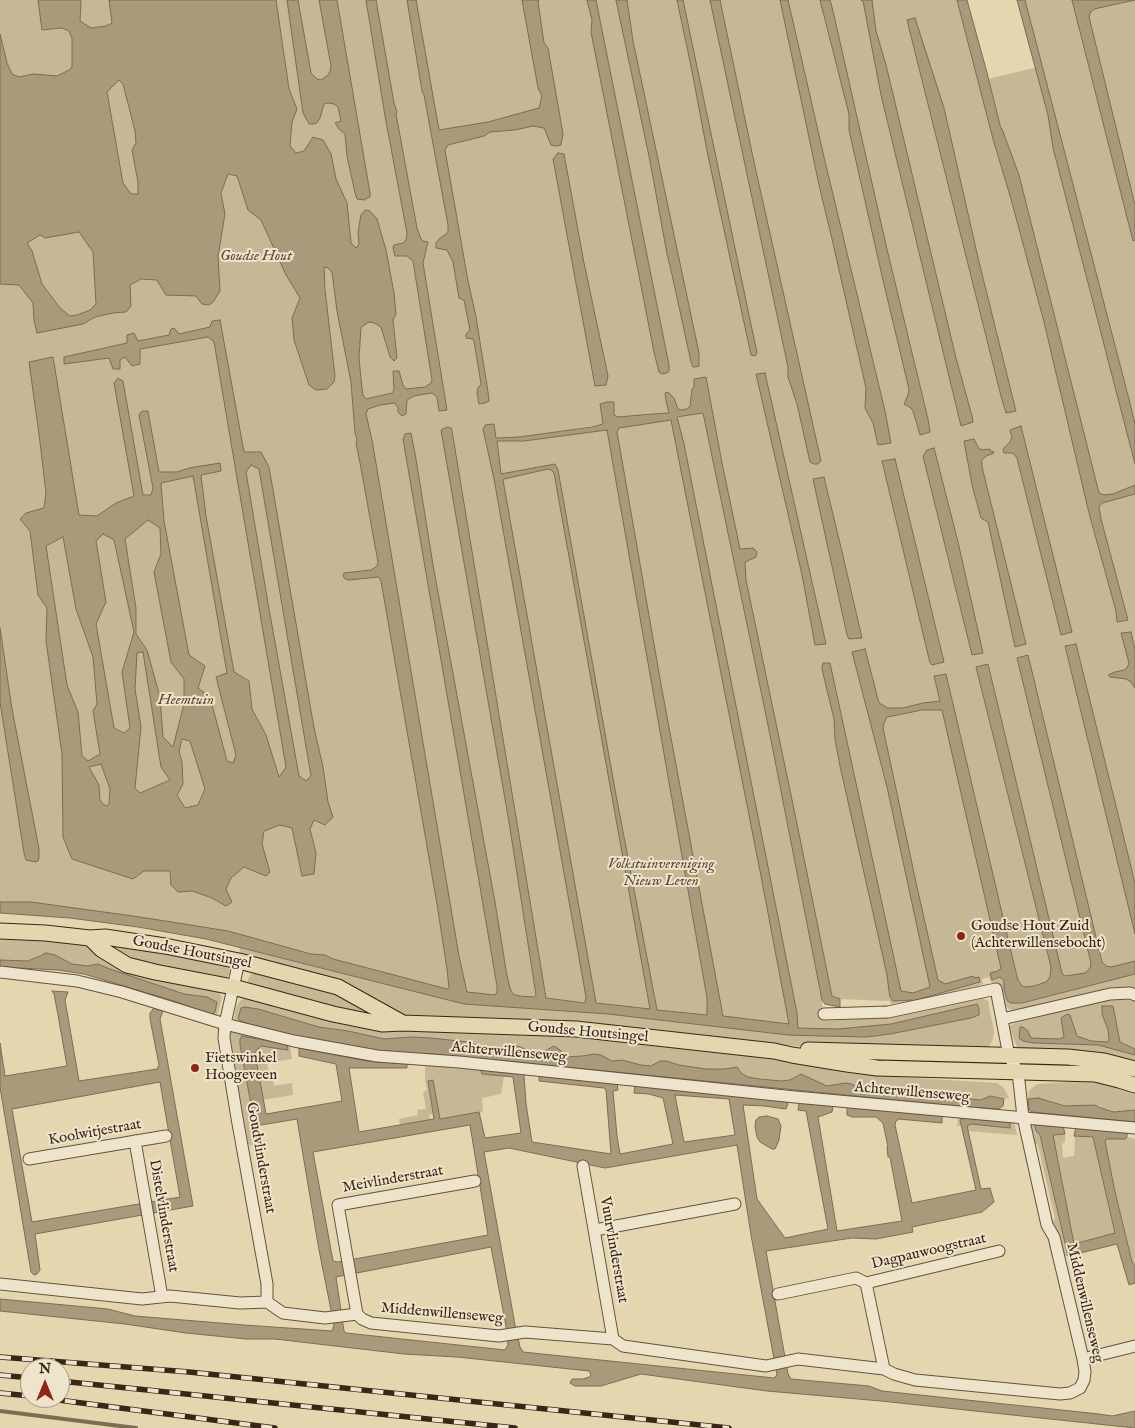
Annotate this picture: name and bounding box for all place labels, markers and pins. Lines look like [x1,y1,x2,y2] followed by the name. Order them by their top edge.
[971,918,1105,953] place label: Goudse Hout Zuid (Achterwillensebocht)
[955,930,967,942] marker: Goudse Hout Zuid (Achterwillensebocht)
[205,1050,277,1085] place label: Fietswinkel Hoogeveen
[189,1062,201,1074] marker: Fietswinkel Hoogeveen

